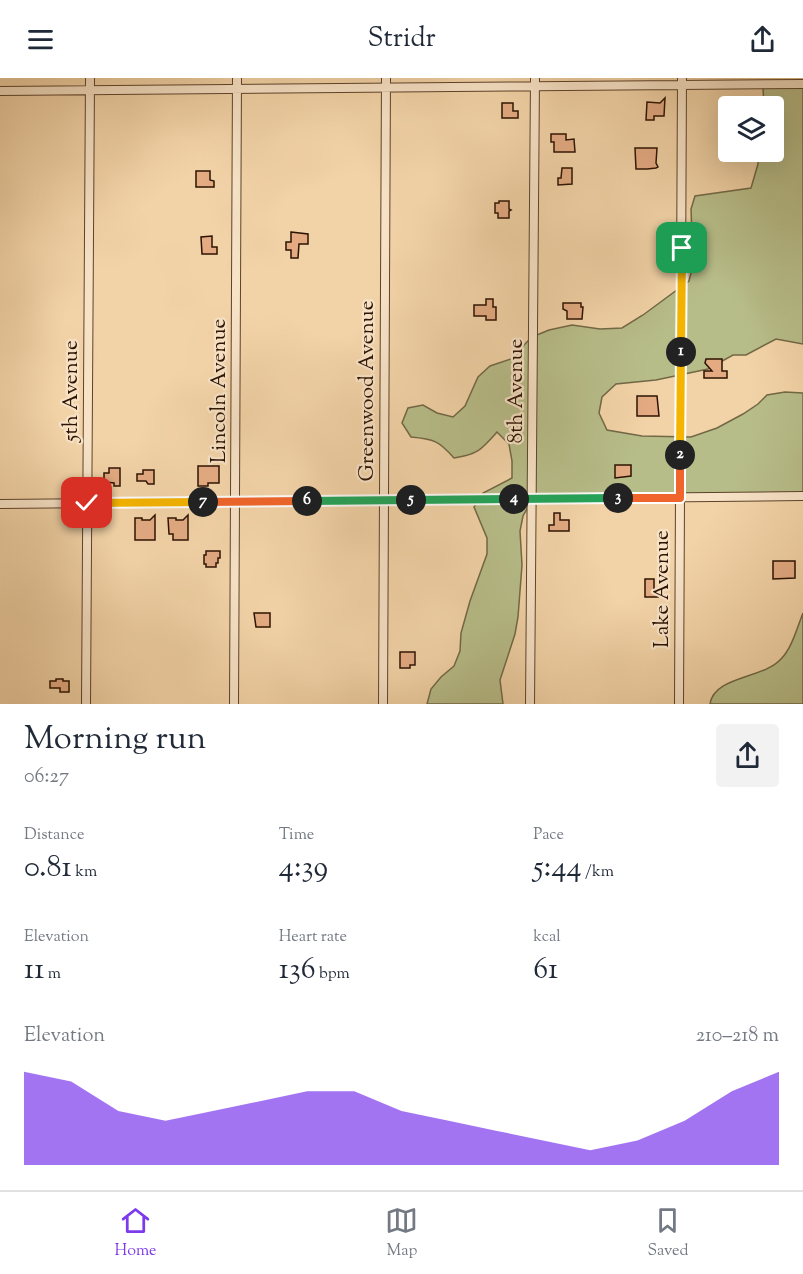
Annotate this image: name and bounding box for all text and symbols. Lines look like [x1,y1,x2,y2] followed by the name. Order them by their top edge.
[367,20,436,59] text: Stridr
[24,23,57,56] icon: menu
[746,23,779,56] icon: share
[718,96,784,162] map controls
[718,96,784,162] button: layers
[656,222,707,273] pin
[665,231,698,264] icon: arrive
[353,301,383,482] street label: Greenwood Avenue
[205,319,235,463] street label: Lincoln Avenue
[666,337,696,367] pin: 1
[502,339,532,443] street label: 8th Avenue
[57,340,87,443] street label: 5th Avenue
[678,340,684,363] text: 1
[665,440,695,470] pin: 2
[676,443,684,466] text: 2
[61,477,112,528] pin
[603,483,633,513] pin: 3
[499,484,529,514] pin: 4
[396,485,426,515] pin: 5
[70,486,103,519] icon: check
[292,486,322,516] pin: 6
[615,486,621,509] text: 3
[188,487,218,517] pin: 7
[510,487,518,510] text: 4
[408,488,414,511] text: 5
[303,489,311,512] text: 6
[199,490,207,513] text: 7
[648,530,678,648] street label: Lake Avenue
[24,716,206,764] text: Morning run
[716,724,779,787] button: share
[24,763,69,792] text: 06:27
[24,824,84,847] text: Distance
[279,824,314,847] text: Time
[533,824,564,847] text: Pace
[24,847,72,890] text: 0.81
[279,847,328,890] text: 4:39
[533,847,582,890] text: 5:44
[72,861,97,884] text: km
[582,861,614,884] text: /km
[24,926,89,949] text: Elevation
[279,926,347,949] text: Heart rate
[533,926,561,949] text: kcal
[24,949,44,992] text: 11
[279,949,316,992] text: 136
[533,949,558,992] text: 61
[44,963,61,986] text: m
[316,963,350,986] text: bpm
[24,1022,105,1051] text: Elevation
[696,1022,779,1051] text: 210–218 m
[114,1204,156,1263] tab: Home
[385,1204,418,1263] tab: Map
[647,1204,688,1263] tab: Saved

